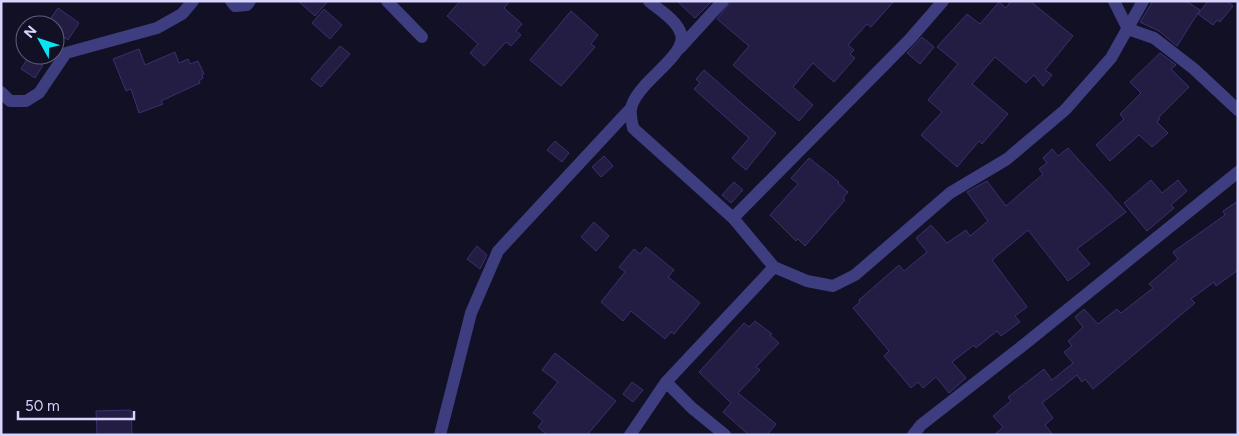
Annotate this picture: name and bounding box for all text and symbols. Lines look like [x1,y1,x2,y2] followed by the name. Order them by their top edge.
[15,15,65,65] north arrow
[20,22,40,42] text: N
[18,388,134,420] scale bar
[25,397,60,415] text: 50 m

